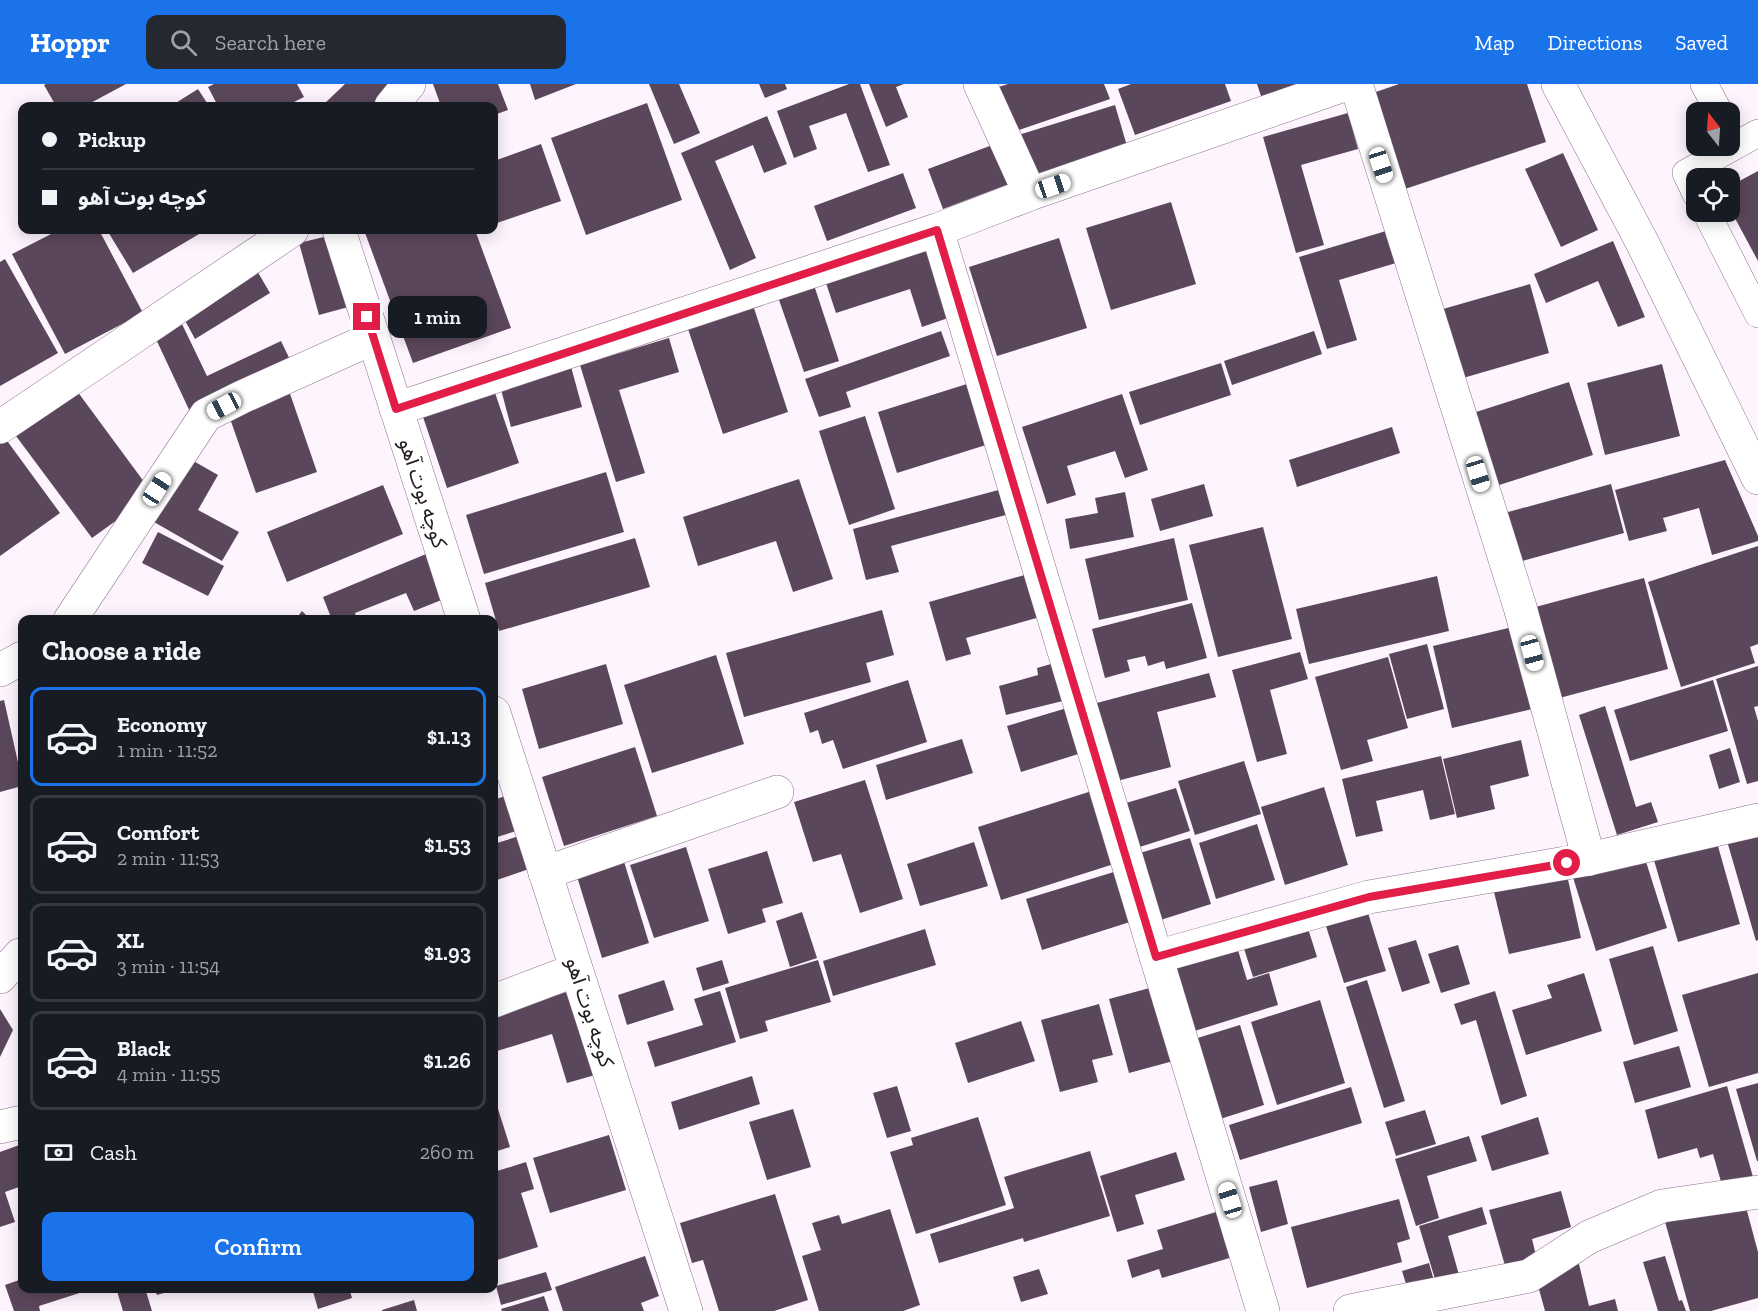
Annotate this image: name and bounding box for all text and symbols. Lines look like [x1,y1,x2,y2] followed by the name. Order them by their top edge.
[146,15,566,69] search box
[30,26,110,59] text: Hoppr
[167,26,200,59] icon: search
[215,29,326,56] text: Search here
[1475,30,1515,55] text: Map
[1548,30,1642,55] text: Directions
[1675,30,1728,55] text: Saved
[1686,102,1740,156] north arrow
[1686,102,1740,222] map controls
[78,126,146,153] text: Pickup
[1367,145,1395,185] car
[1686,168,1740,222] button: locate
[1033,172,1073,200] car
[78,184,206,211] text: کوچه بوت آهو
[388,296,487,338] callout: 1 min
[353,303,380,330] route end
[414,305,461,329] text: 1 min
[204,390,244,422] car
[393,435,453,552] street label: کوچه بوت آهو
[1464,454,1492,494] car
[140,469,174,509] car
[1519,633,1545,673] car
[42,635,201,667] text: Choose a ride
[45,710,99,764] icon: car
[117,711,207,738] text: Economy
[427,723,471,750] text: $1.13
[117,738,217,762] text: 1 min · 11:52
[45,818,99,872] icon: car
[117,819,199,846] text: Comfort
[424,831,471,858] text: $1.53
[117,846,220,870] text: 2 min · 11:53
[1553,849,1580,876] route start
[45,926,99,980] icon: car
[117,927,144,954] text: XL
[424,939,471,966] text: $1.93
[117,954,220,978] text: 3 min · 11:54
[560,954,620,1071] street label: کوچه بوت آهو
[45,1034,99,1088] icon: car
[117,1035,171,1062] text: Black
[423,1047,471,1074] text: $1.26
[117,1062,220,1086] text: 4 min · 11:55
[42,1136,75,1169] icon: cash
[90,1139,137,1166] text: Cash
[420,1140,474,1164] text: 260 m
[1216,1180,1244,1220] car
[42,1212,474,1281] button: Confirm

